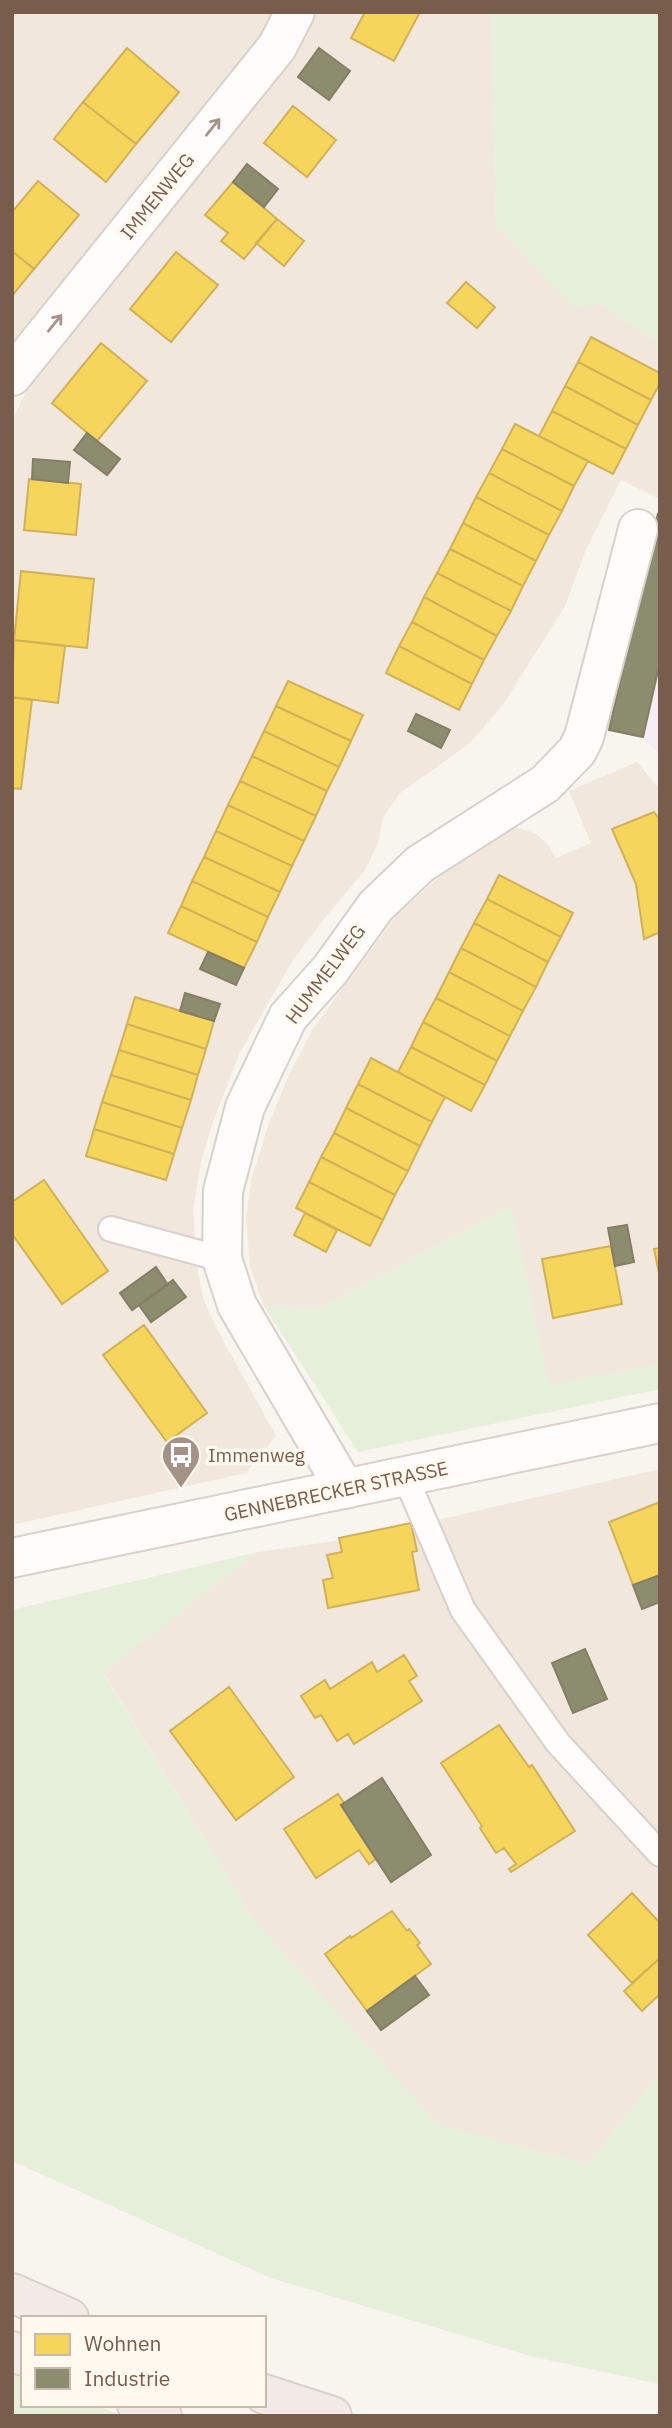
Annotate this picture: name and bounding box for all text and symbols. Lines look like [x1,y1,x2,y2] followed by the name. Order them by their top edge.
[205,118,220,136] one-way arrow
[115,148,199,244] street label: IMMENWEG
[47,315,63,333] one-way arrow
[280,919,370,1029] street label: HUMMELWEG
[160,1434,202,1489] bus stop icon: Immenweg
[208,1443,305,1467] place label: Immenweg
[222,1456,450,1526] street label: GENNEBRECKER STRASSE
[21,2316,266,2407] legend
[84,2329,161,2357] text: Wohnen
[84,2364,170,2392] text: Industrie

